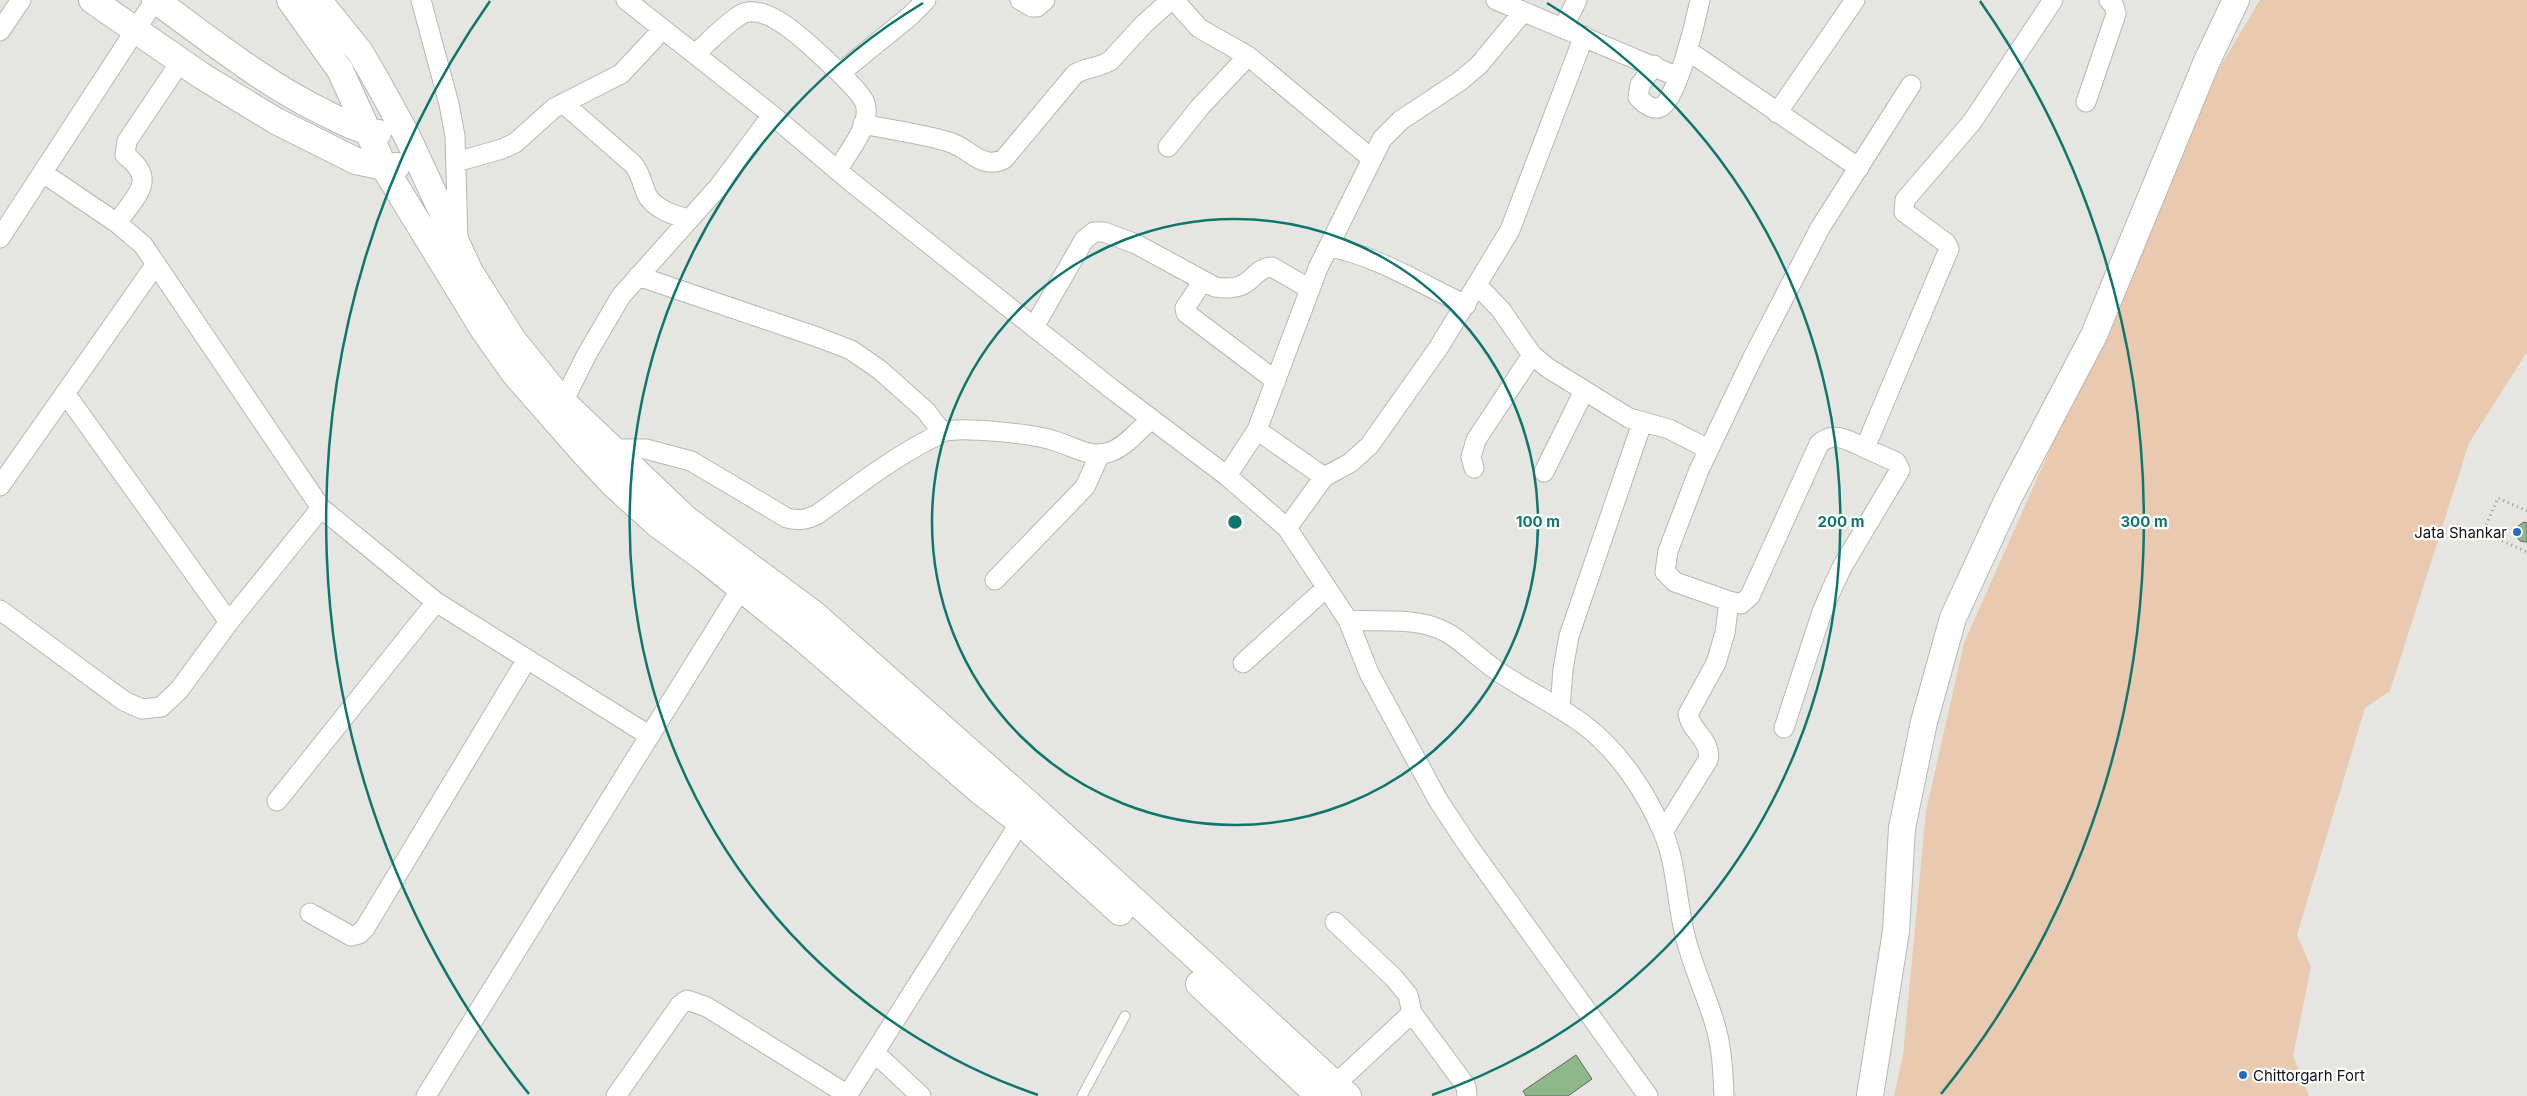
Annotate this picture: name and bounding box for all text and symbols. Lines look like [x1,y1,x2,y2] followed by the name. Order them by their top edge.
[1516,512,1560,531] text: 100 m
[1818,512,1864,531] text: 200 m
[2120,512,2168,531] text: 300 m
[1226,513,1244,531] centre of rings
[2414,523,2507,542] place label: Jata Shankar
[2511,526,2523,538] marker: Jata Shankar
[2253,1066,2365,1085] place label: Chittorgarh Fort
[2237,1069,2249,1081] marker: Chittorgarh Fort

